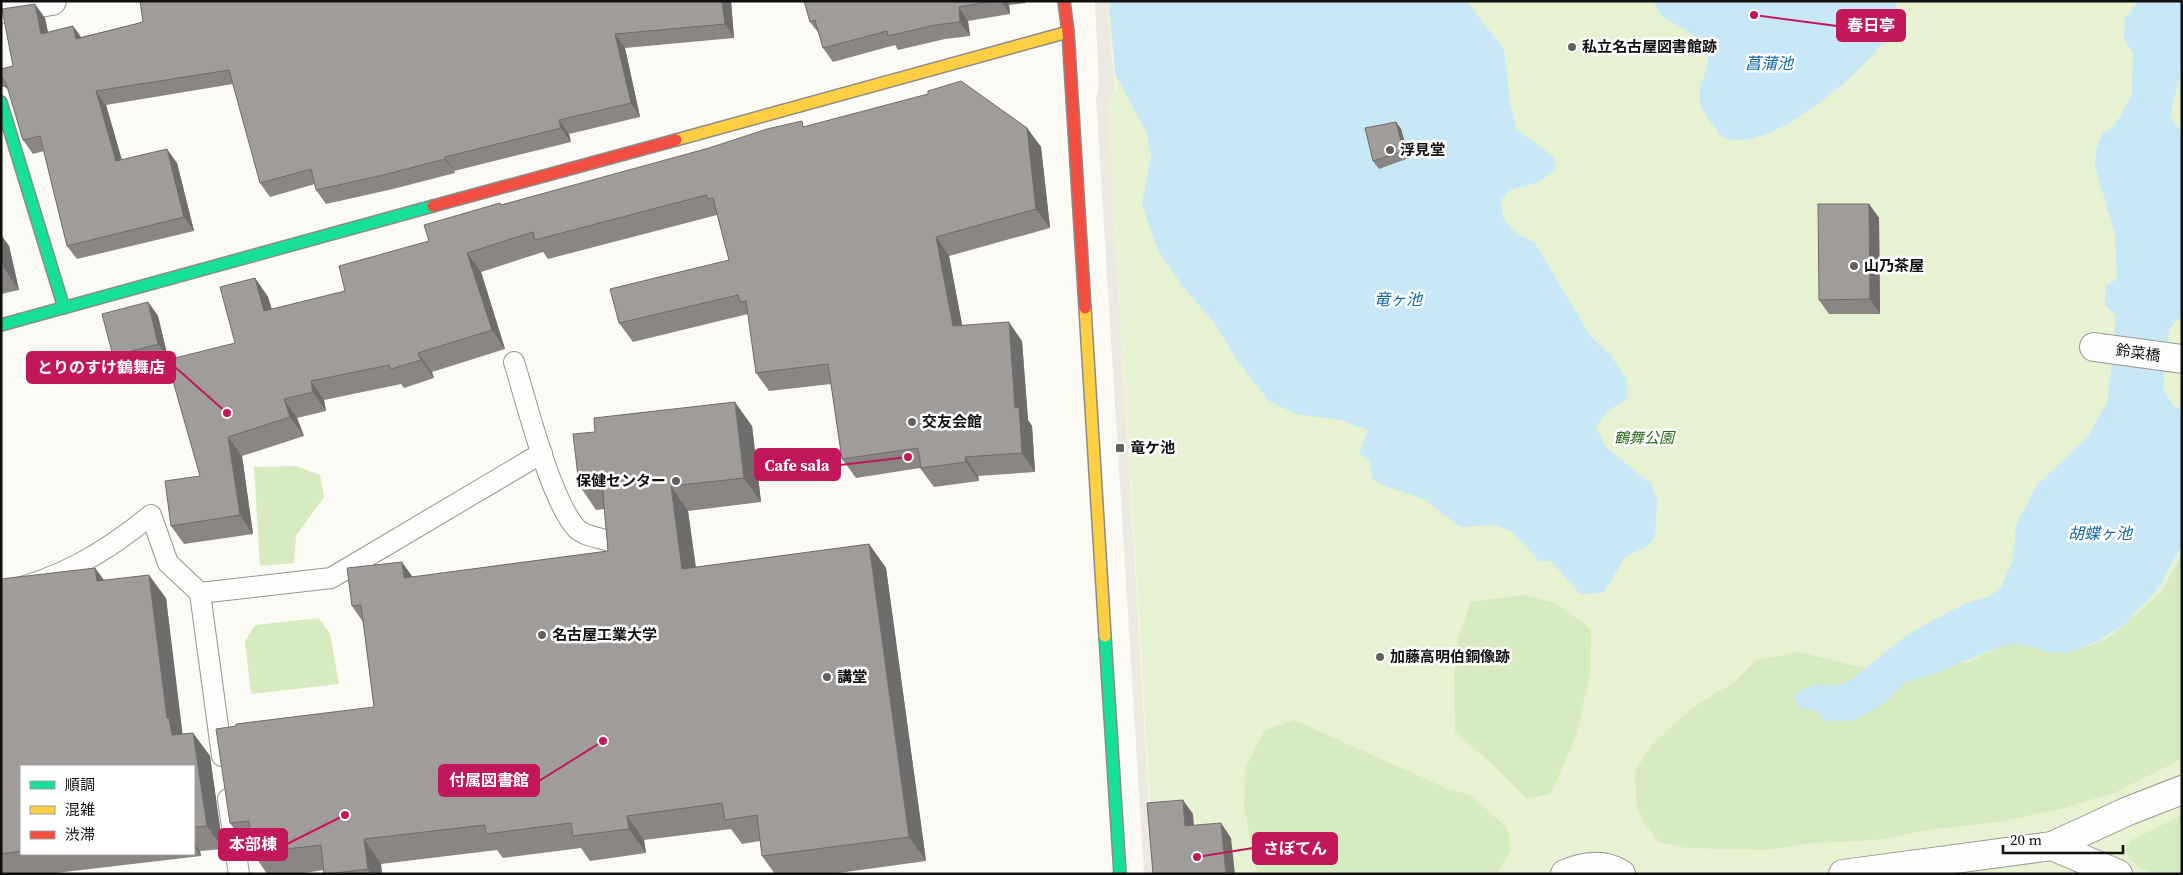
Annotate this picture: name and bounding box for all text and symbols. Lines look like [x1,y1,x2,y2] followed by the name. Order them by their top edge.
[1837,10,1905,41] callout: 春日亭
[1847,14,1895,36] text: 春日亭
[1582,36,1717,57] place label: 私立名古屋図書館跡
[1566,41,1578,53] marker: 私立名古屋図書館跡
[1745,52,1795,74] water label: 菖蒲池
[1400,139,1445,160] place label: 浮見堂
[1384,144,1396,156] marker: 浮見堂
[1864,255,1924,276] place label: 山乃茶屋
[1848,260,1860,272] marker: 山乃茶屋
[1374,288,1424,310] water label: 竜ヶ池
[2114,339,2162,366] street label: 鈴菜橋
[27,352,175,383] callout: とりのすけ鶴舞店
[37,356,165,378] text: とりのすけ鶴舞店
[922,411,982,432] place label: 交友会館
[906,416,918,428] marker: 交友会館
[1614,427,1676,448] park label: 鶴舞公園
[1130,437,1175,458] place label: 竜ケ池
[1114,442,1126,454] marker: 竜ケ池
[755,449,840,480] callout: Cafe sala
[765,454,830,476] text: Cafe sala
[576,470,666,491] place label: 保健センター
[670,475,682,487] marker: 保健センター
[2068,522,2134,544] water label: 胡蝶ヶ池
[552,624,657,645] place label: 名古屋工業大学
[536,629,548,641] marker: 名古屋工業大学
[1390,646,1510,667] place label: 加藤高明伯銅像跡
[1374,651,1386,663] marker: 加藤高明伯銅像跡
[837,666,867,687] place label: 講堂
[821,671,833,683] marker: 講堂
[20,765,195,855] legend
[439,765,539,796] callout: 付属図書館
[449,769,529,791] text: 付属図書館
[65,774,95,795] text: 順調
[65,799,95,820] text: 混雑
[2003,822,2123,854] scale bar
[65,824,95,845] text: 渋滞
[219,829,287,860] callout: 本部棟
[2010,829,2042,850] text: 20 m
[229,833,277,855] text: 本部棟
[1253,833,1337,864] callout: さぼてん
[1263,837,1327,859] text: さぼてん

